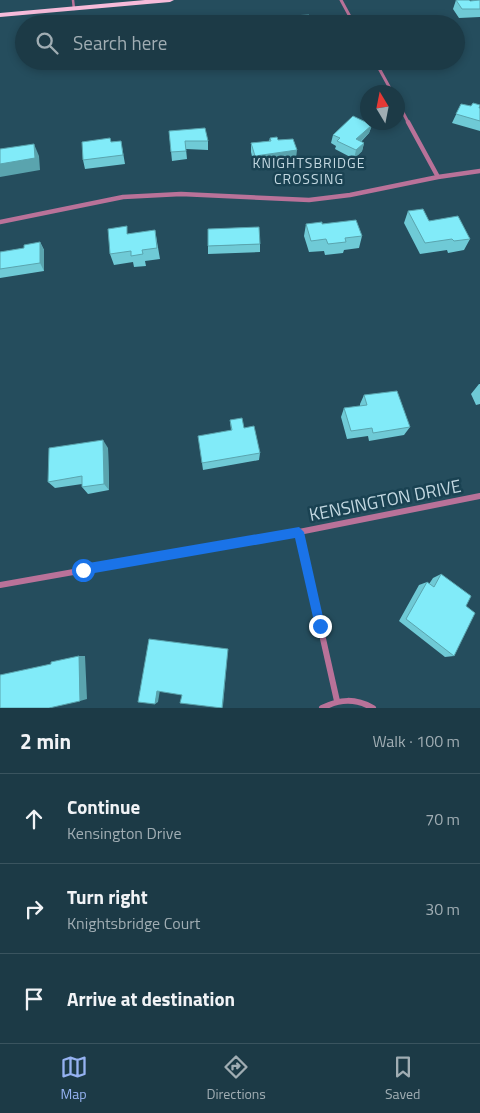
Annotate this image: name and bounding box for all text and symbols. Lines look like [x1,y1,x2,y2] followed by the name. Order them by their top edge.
[15,15,465,70] search box
[73,28,167,57] text: Search here
[33,29,61,57] icon: search
[360,85,405,130] north arrow
[253,152,366,189] district label: KNIGHTSBRIDGE CROSSING
[307,472,463,528] street label: KENSINGTON DRIVE
[72,559,95,582] route start
[309,615,332,638] route end
[20,725,71,757] text: 2 min
[372,729,460,753] text: Walk · 100 m
[67,792,140,821] text: Continue
[20,805,48,833] icon: ahead
[425,807,460,831] text: 70 m
[67,821,181,845] text: Kensington Drive
[67,882,148,911] text: Turn right
[20,895,48,923] icon: right
[425,897,460,921] text: 30 m
[67,911,200,935] text: Knightsbridge Court
[67,984,235,1013] text: Arrive at destination
[20,985,48,1013] icon: arrive
[60,1053,88,1104] tab: Map
[207,1053,266,1104] tab: Directions
[385,1053,421,1104] tab: Saved

